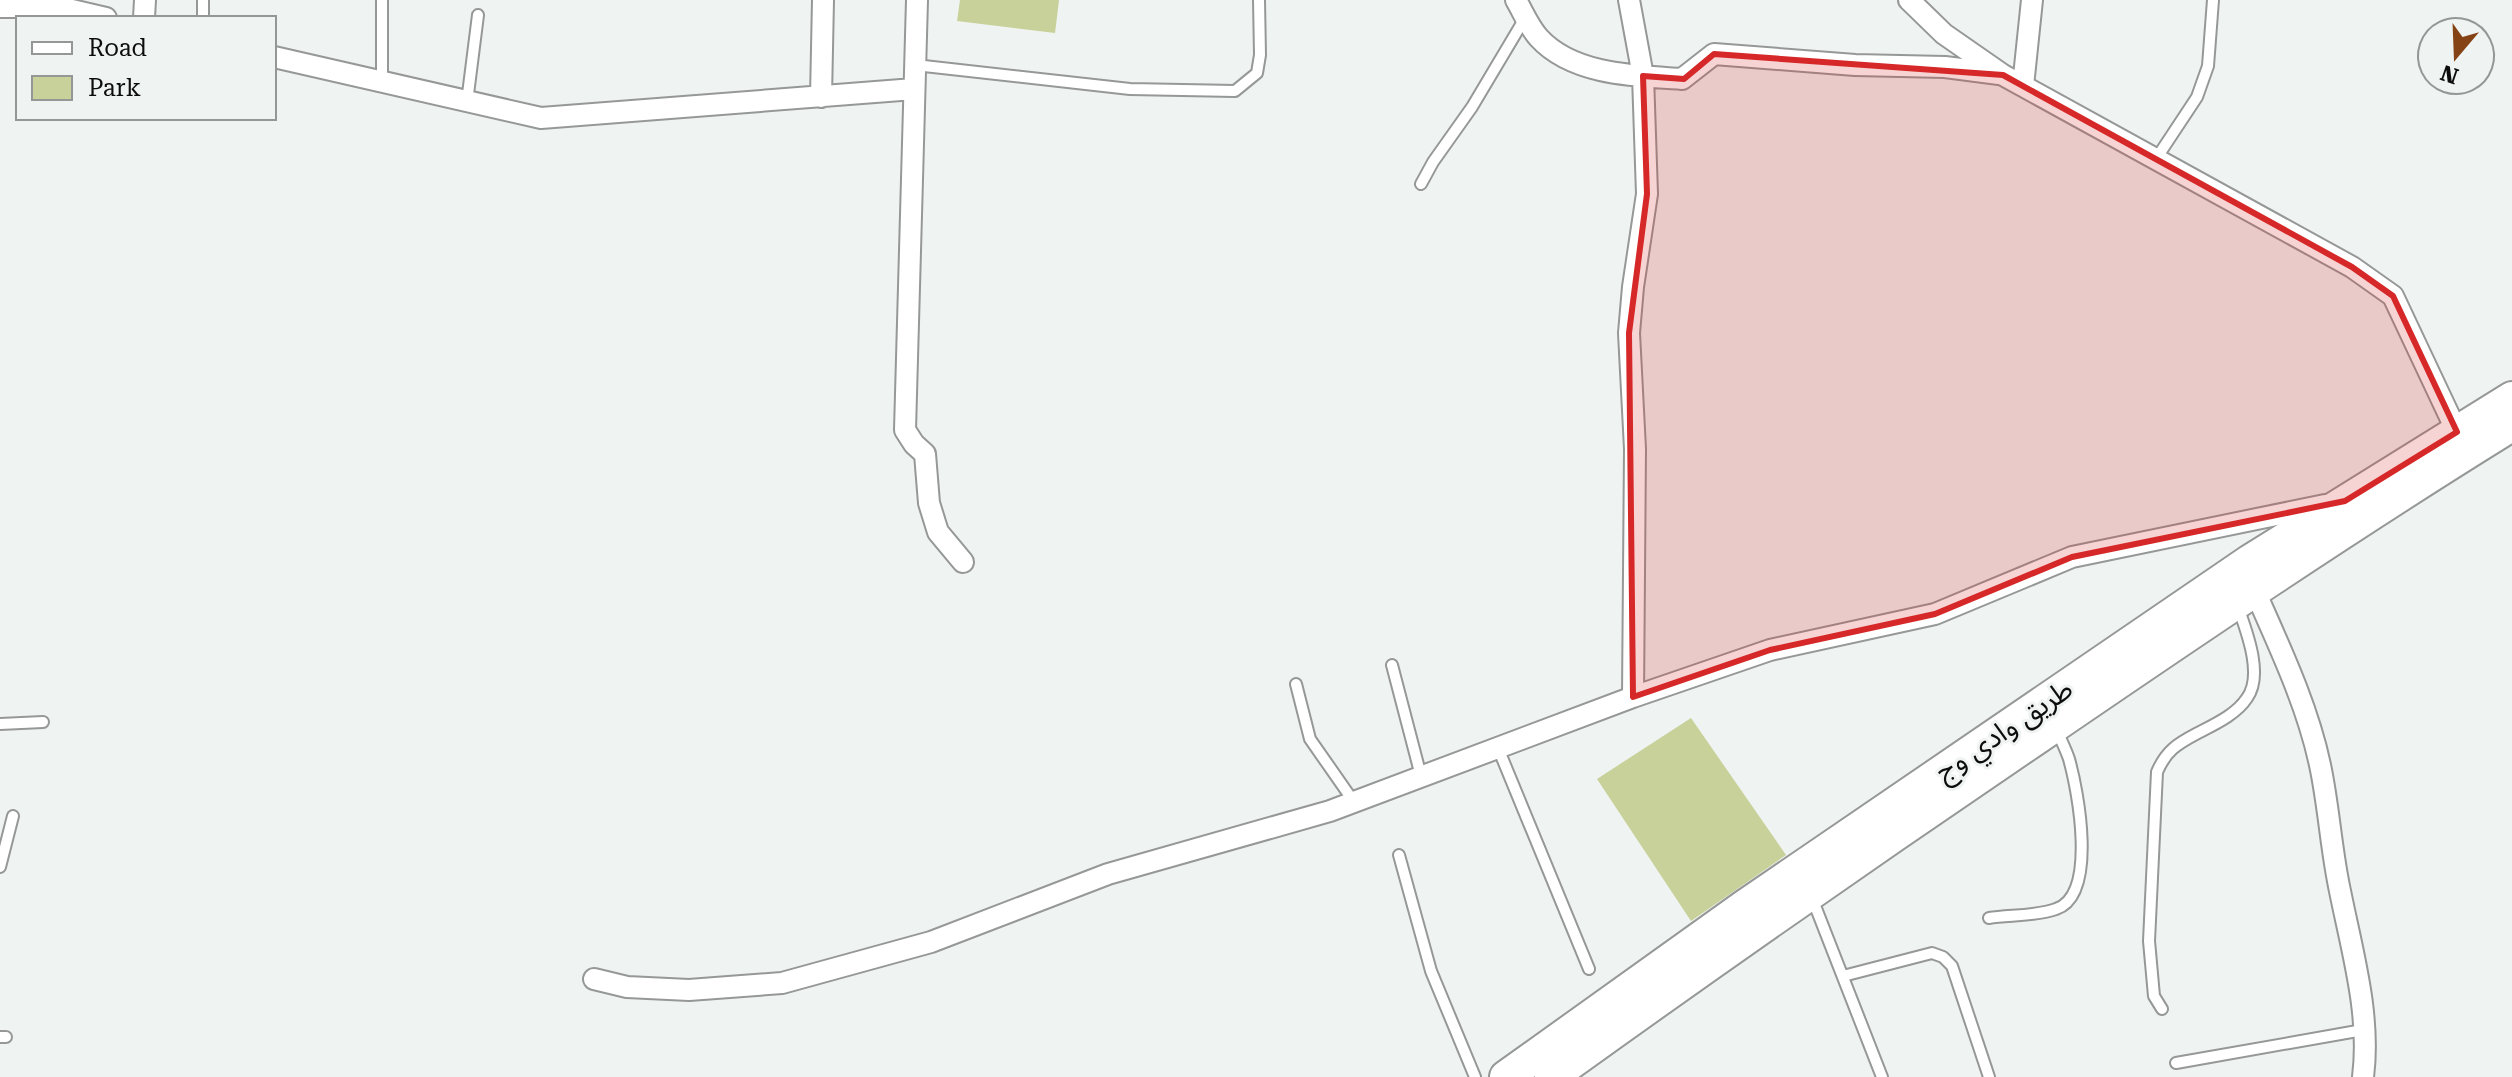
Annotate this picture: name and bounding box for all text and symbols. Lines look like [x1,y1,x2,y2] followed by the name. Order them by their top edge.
[16,16,276,120] legend
[2416,16,2496,96] north arrow
[88,34,147,62] text: Road
[2438,60,2462,89] text: N
[88,74,141,102] text: Park
[1929,672,2081,792] street label: طريق وادي وج

